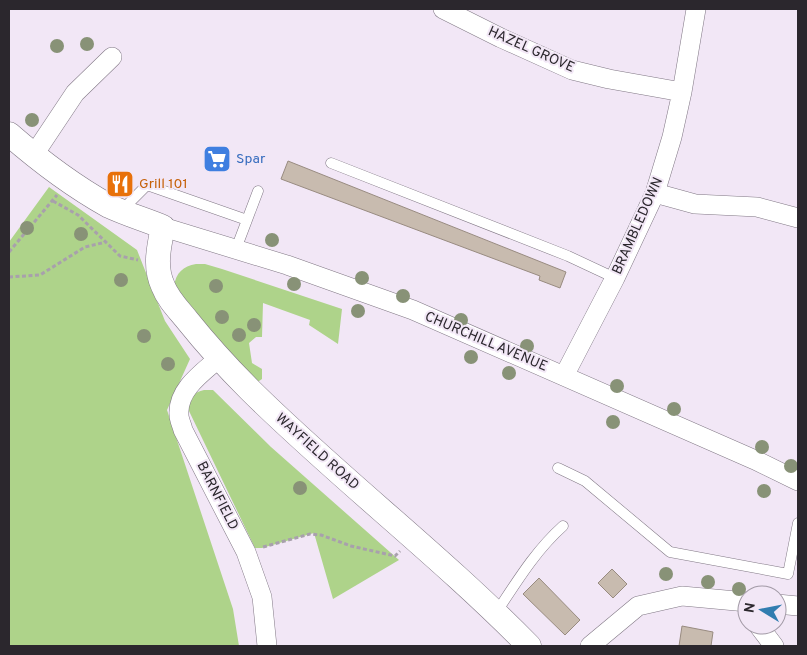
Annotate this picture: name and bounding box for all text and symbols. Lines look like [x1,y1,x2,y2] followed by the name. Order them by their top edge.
[485,23,577,77] street label: HAZEL GROVE
[202,144,232,174] supermarket icon: Spar
[236,151,266,168] place label: Spar
[105,169,135,199] restaurant icon: Grill 101
[609,175,667,277] street label: BRAMBLEDOWN
[139,176,188,193] place label: Grill 101
[422,308,550,376] street label: CHURCHILL AVENUE
[272,410,362,494] street label: WAYFIELD ROAD
[192,459,242,533] street label: BARNFIELD
[737,585,787,635] north arrow
[741,602,760,614] text: N

